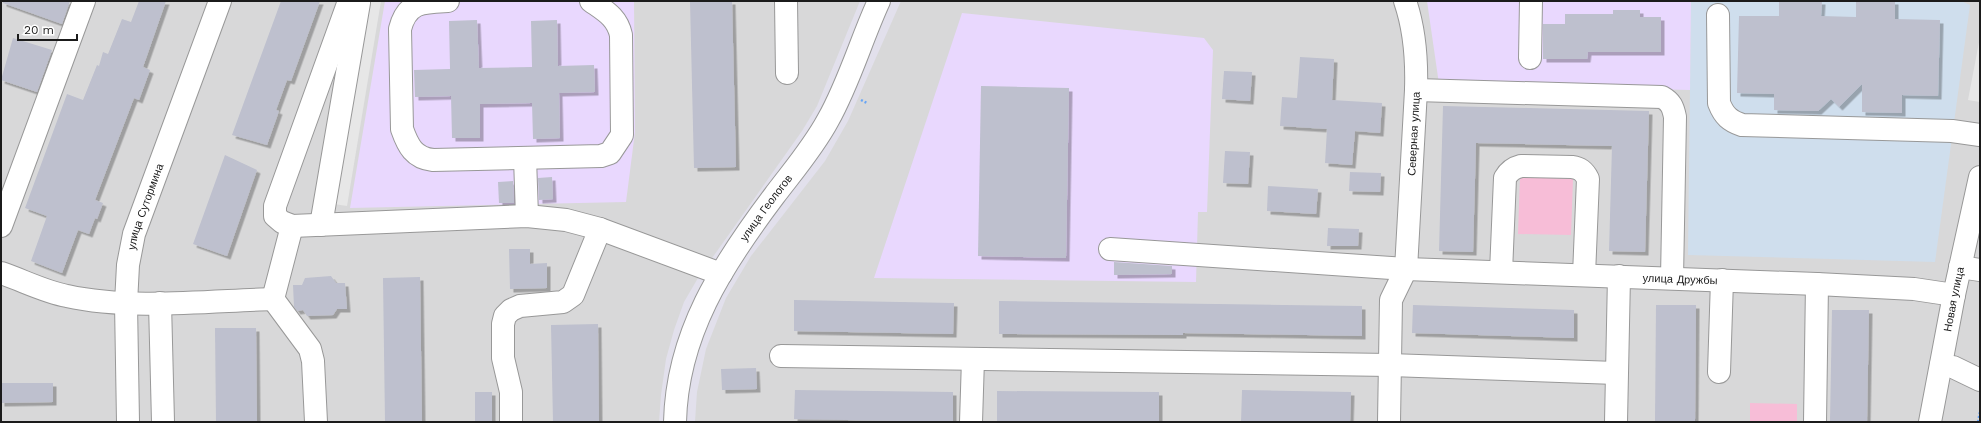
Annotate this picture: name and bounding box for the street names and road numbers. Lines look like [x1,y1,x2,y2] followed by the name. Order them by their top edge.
[1405,90,1422,176] street label: Северная улица
[125,161,166,251] street label: улица Сутормина
[737,172,795,243] street label: улица Геологов
[1941,265,1967,333] street label: Новая улица
[1643,271,1718,287] street label: улица Дружбы

